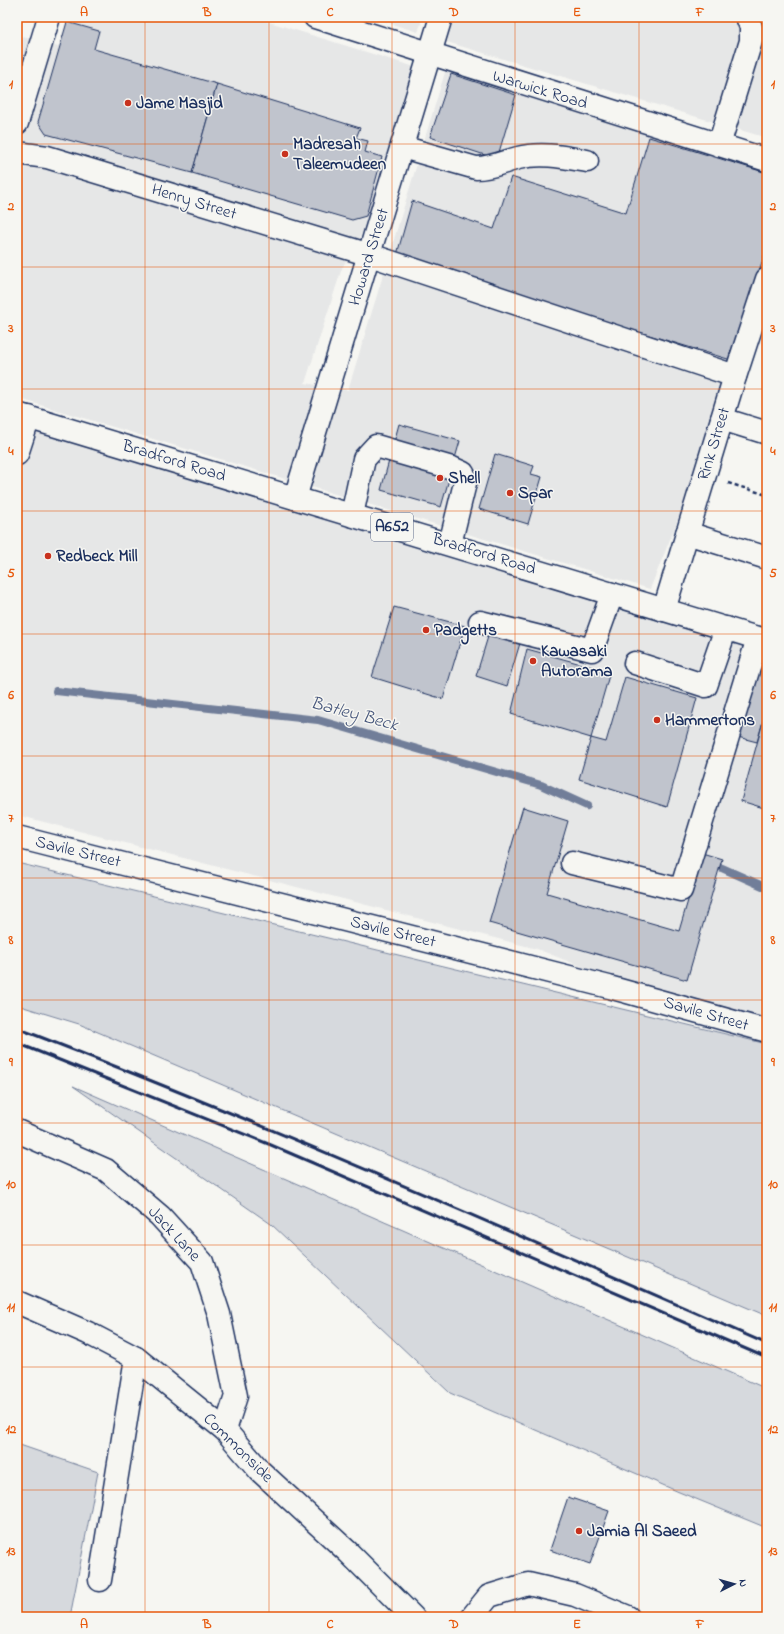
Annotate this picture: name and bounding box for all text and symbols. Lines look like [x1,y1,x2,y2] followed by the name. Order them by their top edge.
[80,3,88,22] text: A
[202,3,212,22] text: B
[326,3,334,22] text: C
[448,3,459,22] text: D
[573,3,581,22] text: E
[695,3,705,22] text: F
[489,64,591,116] street label: Warwick Road
[9,75,14,94] text: 1
[771,75,776,94] text: 1
[136,91,223,116] place label: Jame Masjid
[123,98,133,108] marker: Jame Masjid
[293,132,387,177] place label: Madresah Taleemudeen
[280,149,290,159] marker: Madresah Taleemudeen
[148,177,240,228] street label: Henry Street
[7,197,15,216] text: 2
[769,197,777,216] text: 2
[342,205,396,309] street label: Howard Street
[7,319,14,338] text: 3
[769,319,776,338] text: 3
[691,404,737,484] street label: Rink Street
[118,433,229,489] street label: Bradford Road
[7,442,14,461] text: 4
[769,442,776,461] text: 4
[448,466,480,491] place label: Shell
[435,473,445,483] marker: Shell
[518,481,553,506] place label: Spar
[505,488,515,498] marker: Spar
[371,513,413,541] road number: A652
[428,526,539,582] street label: Bradford Road
[56,544,138,569] place label: Redbeck Mill
[43,551,53,561] marker: Redbeck Mill
[7,564,15,583] text: 5
[769,564,777,583] text: 5
[434,618,497,645] place label: Padgetts
[421,625,431,635] marker: Padgetts
[541,639,613,684] place label: Kawasaki Autorama
[528,656,538,666] marker: Kawasaki Autorama
[7,686,14,705] text: 6
[769,686,776,705] text: 6
[307,691,402,739] water label: Batley Beck
[665,708,755,733] place label: Hammertons
[652,715,662,725] marker: Hammertons
[8,809,14,828] text: 7
[770,809,776,828] text: 7
[33,829,124,875] street label: Savile Street
[348,909,439,955] street label: Savile Street
[8,931,14,950] text: 8
[770,931,776,950] text: 8
[661,990,752,1038] street label: Savile Street
[8,1053,14,1072] text: 9
[770,1053,776,1072] text: 9
[6,1175,16,1194] text: 10
[768,1175,778,1194] text: 10
[142,1201,207,1268] street label: Jack Lane
[7,1298,16,1317] text: 11
[769,1298,778,1317] text: 11
[197,1407,279,1489] street label: Commonside
[6,1420,17,1439] text: 12
[768,1420,779,1439] text: 12
[587,1519,697,1544] place label: Jamia Al Saeed
[574,1526,584,1536] marker: Jamia Al Saeed
[6,1542,16,1561] text: 13
[768,1542,778,1561] text: 13
[714,1564,754,1604] north arrow
[735,1579,751,1588] text: N
[80,1615,88,1634] text: A
[202,1615,212,1634] text: B
[326,1615,334,1634] text: C
[448,1615,459,1634] text: D
[573,1615,581,1634] text: E
[695,1615,705,1634] text: F

